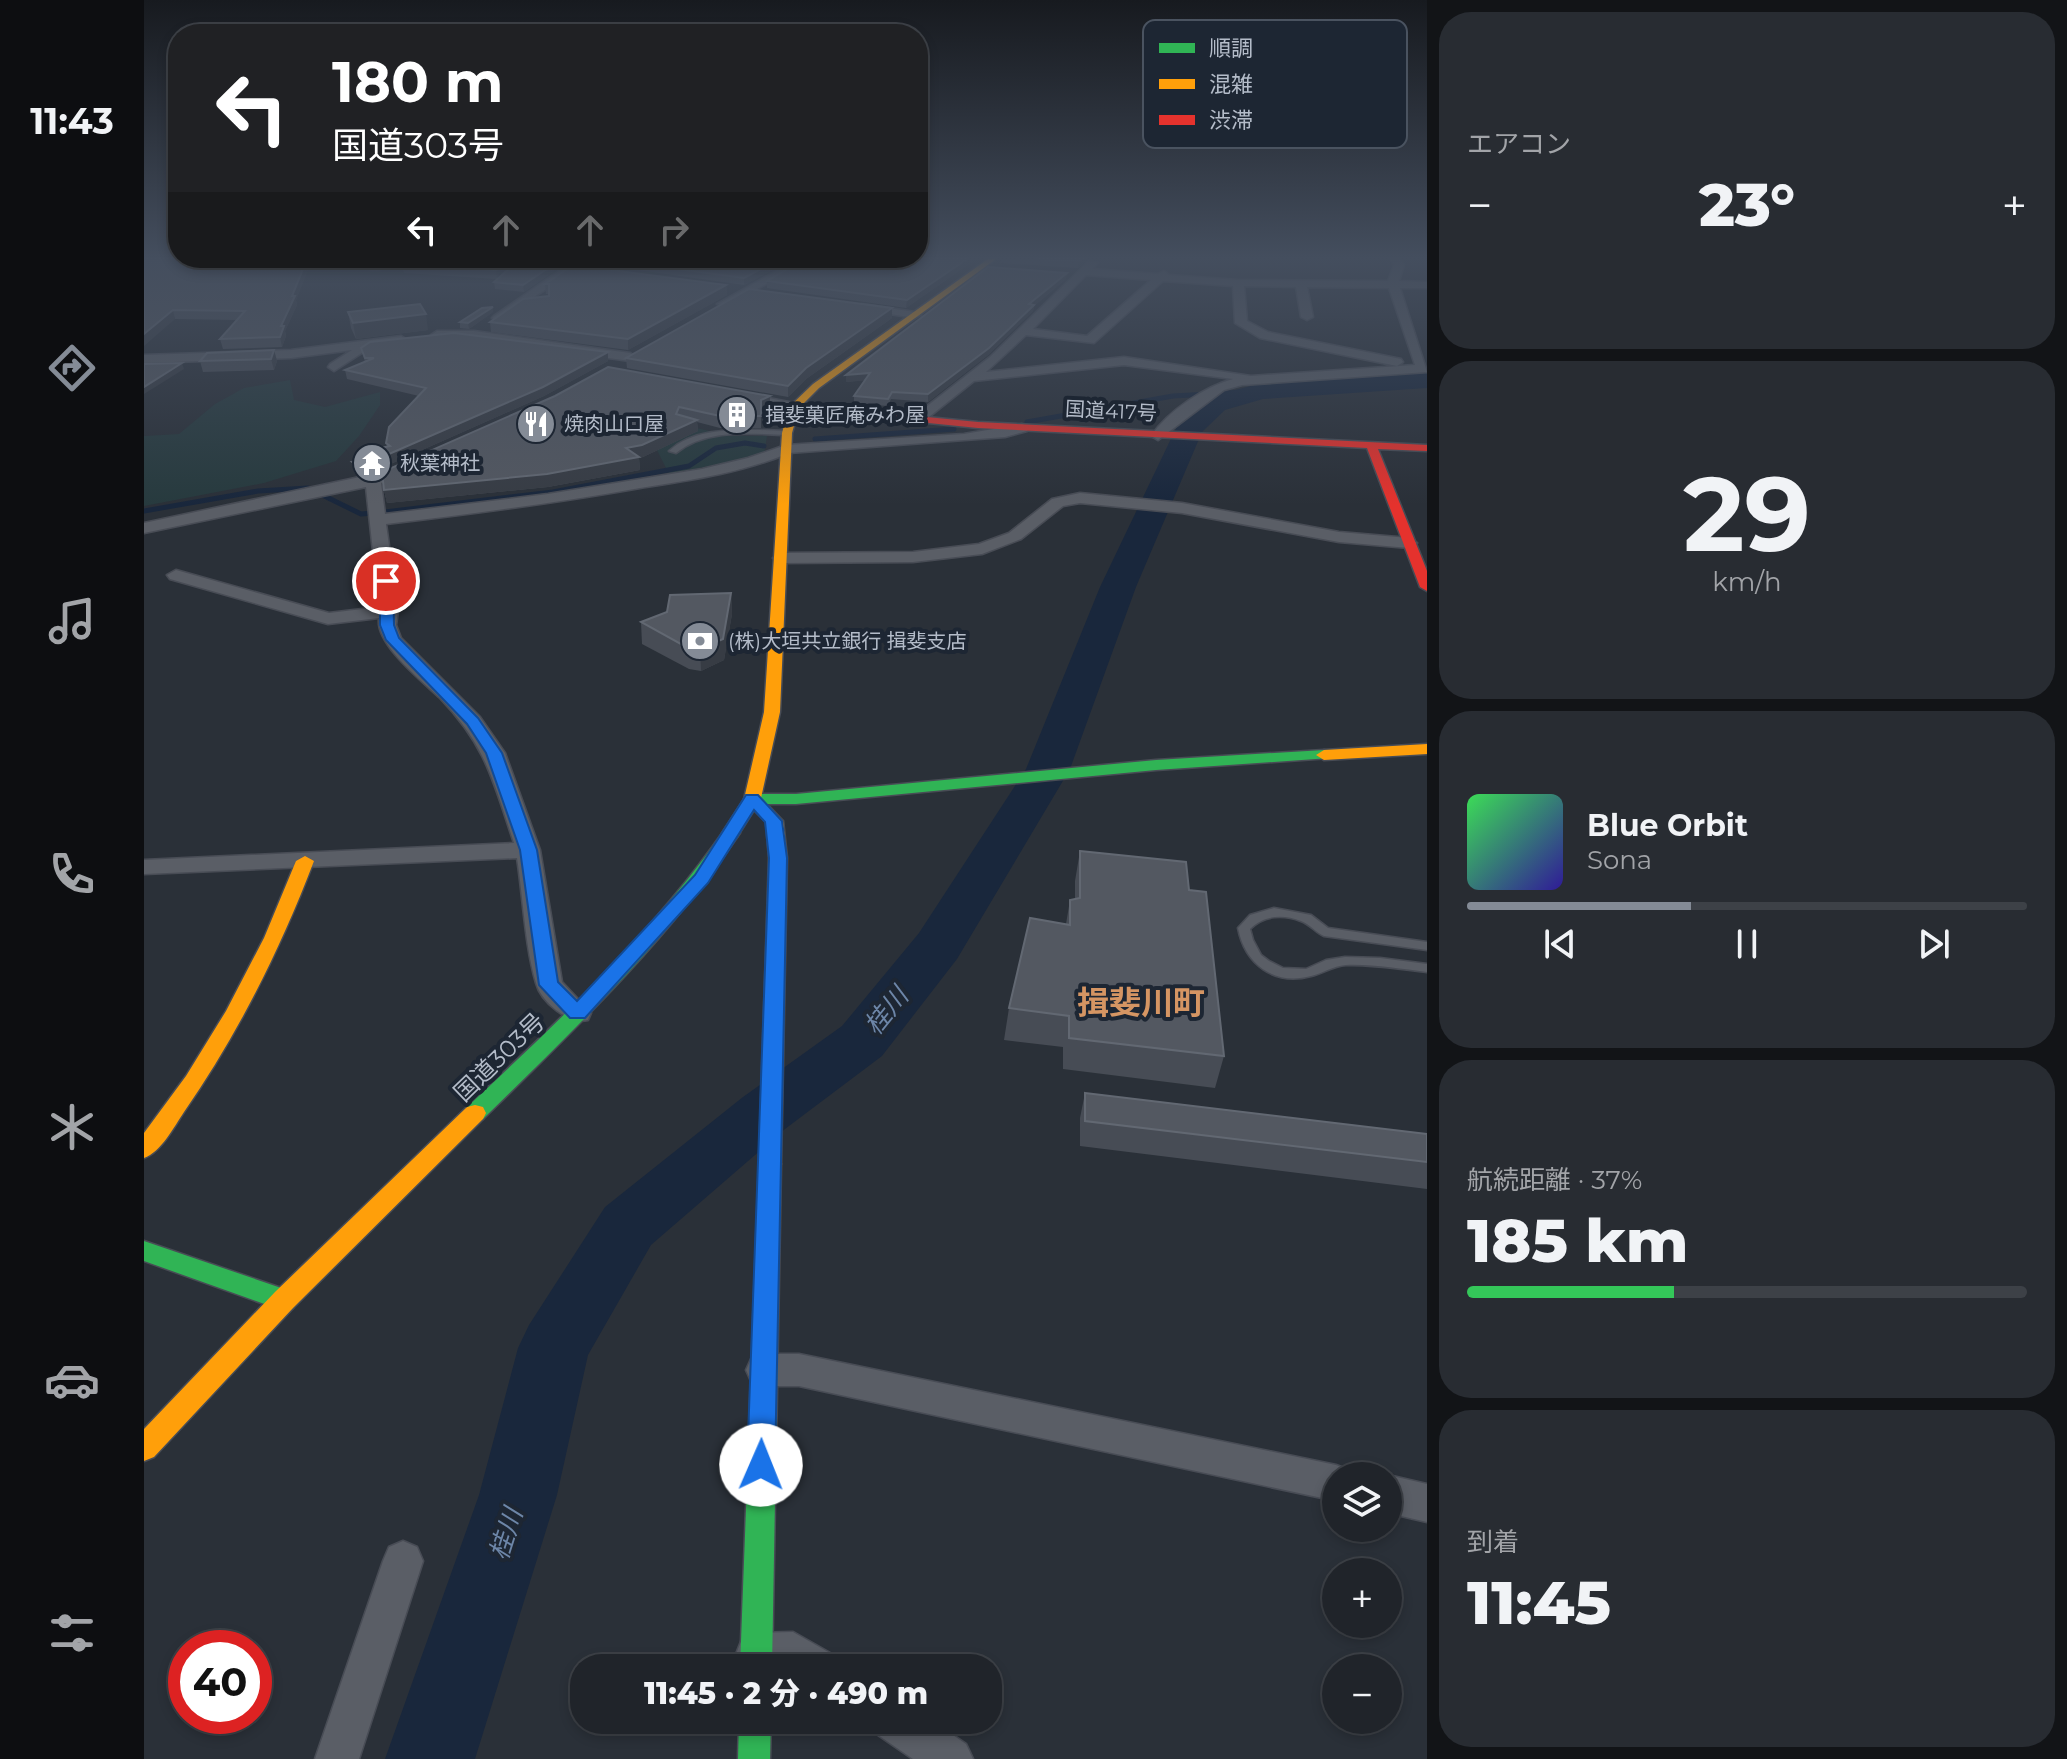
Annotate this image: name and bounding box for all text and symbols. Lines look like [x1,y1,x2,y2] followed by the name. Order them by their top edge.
[1143,20,1407,148] legend
[1209,35,1253,62] text: 順調
[332,48,504,116] text: 180 m
[200,56,304,160] icon: left
[1209,71,1253,98] text: 混雑
[30,99,114,143] text: 11:43
[1209,107,1253,134] text: 渋滞
[332,123,504,167] text: 国道303号
[1467,128,1571,160] text: エアコン
[1699,168,1795,241] text: 23°
[1467,178,1492,232] text: −
[2002,178,2027,232] text: +
[400,208,444,252] icon: left
[484,208,528,252] icon: ahead
[568,208,612,252] icon: ahead
[652,208,696,252] icon: right
[44,340,100,396] icon: directions
[716,394,758,436] building icon: 揖斐菓匠庵みわ屋
[1065,397,1157,425] street label: 国道417号
[515,403,557,445] restaurant icon: 焼肉山口屋
[765,403,925,427] place label: 揖斐菓匠庵みわ屋
[564,412,664,436] place label: 焼肉山口屋
[351,442,393,484] temple icon: 秋葉神社
[1683,450,1811,577] text: 29
[400,451,480,475] place label: 秋葉神社
[352,547,420,615] pin
[364,559,408,603] icon: arrive
[1712,566,1782,598] text: km/h
[44,593,100,649] icon: music
[679,620,721,662] bank icon: (株)大垣共立銀行 揖斐支店
[728,629,966,653] place label: (株)大垣共立銀行 揖斐支店
[1587,807,1748,844] text: Blue Orbit
[1587,844,1652,876] text: Sona
[44,846,100,902] icon: phone
[1538,922,1582,966] icon: previous
[1725,922,1769,966] icon: pause
[1912,922,1956,966] icon: next
[857,978,917,1041] water label: 桂川
[1077,983,1205,1022] district label: 揖斐川町
[448,1007,550,1107] street label: 国道303号
[44,1099,100,1155] icon: climate
[1467,1164,1642,1196] text: 航続距離 · 37%
[1467,1204,1689,1277] text: 185 km
[44,1352,100,1408] icon: car
[719,1423,803,1507] position arrow
[1322,1462,1402,1734] map controls
[1322,1462,1402,1542] button: layers
[483,1501,530,1564] water label: 桂川
[1467,1526,1519,1558] text: 到着
[1322,1558,1402,1638] button: +
[1467,1566,1611,1639] text: 11:45
[44,1605,100,1661] icon: filters
[168,1630,272,1734] speed limit sign: 40
[1322,1654,1402,1734] button: −
[644,1675,928,1712] text: 11:45 · 2 分 · 490 m

